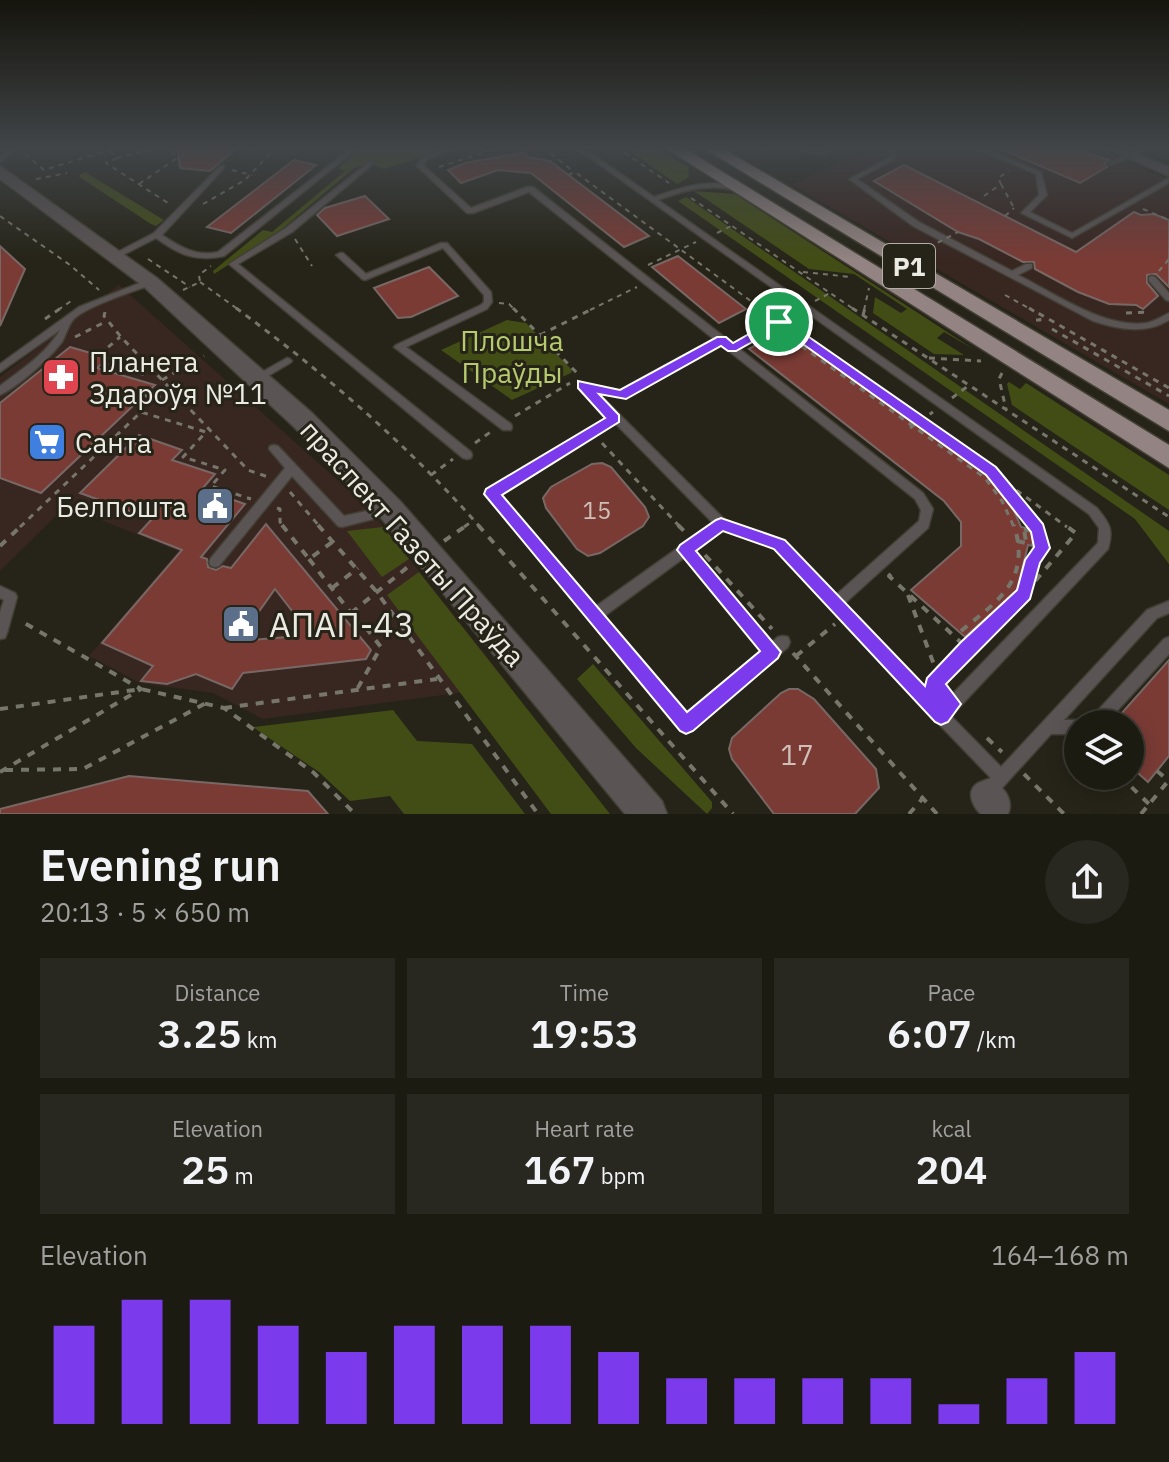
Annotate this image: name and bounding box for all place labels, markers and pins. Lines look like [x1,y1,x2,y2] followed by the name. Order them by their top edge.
[745,288,813,356] pin
[89,343,267,412] place label: Планета Здароўя №11
[40,356,82,398] pharmacy icon: Планета Здароўя №11
[26,421,68,463] supermarket icon: Санта
[75,424,152,461] place label: Санта
[194,485,236,527] public building icon: Белпошта
[56,488,187,525] place label: Белпошта
[269,602,414,646] place label: АПАП-43
[220,603,262,645] public building icon: АПАП-43

